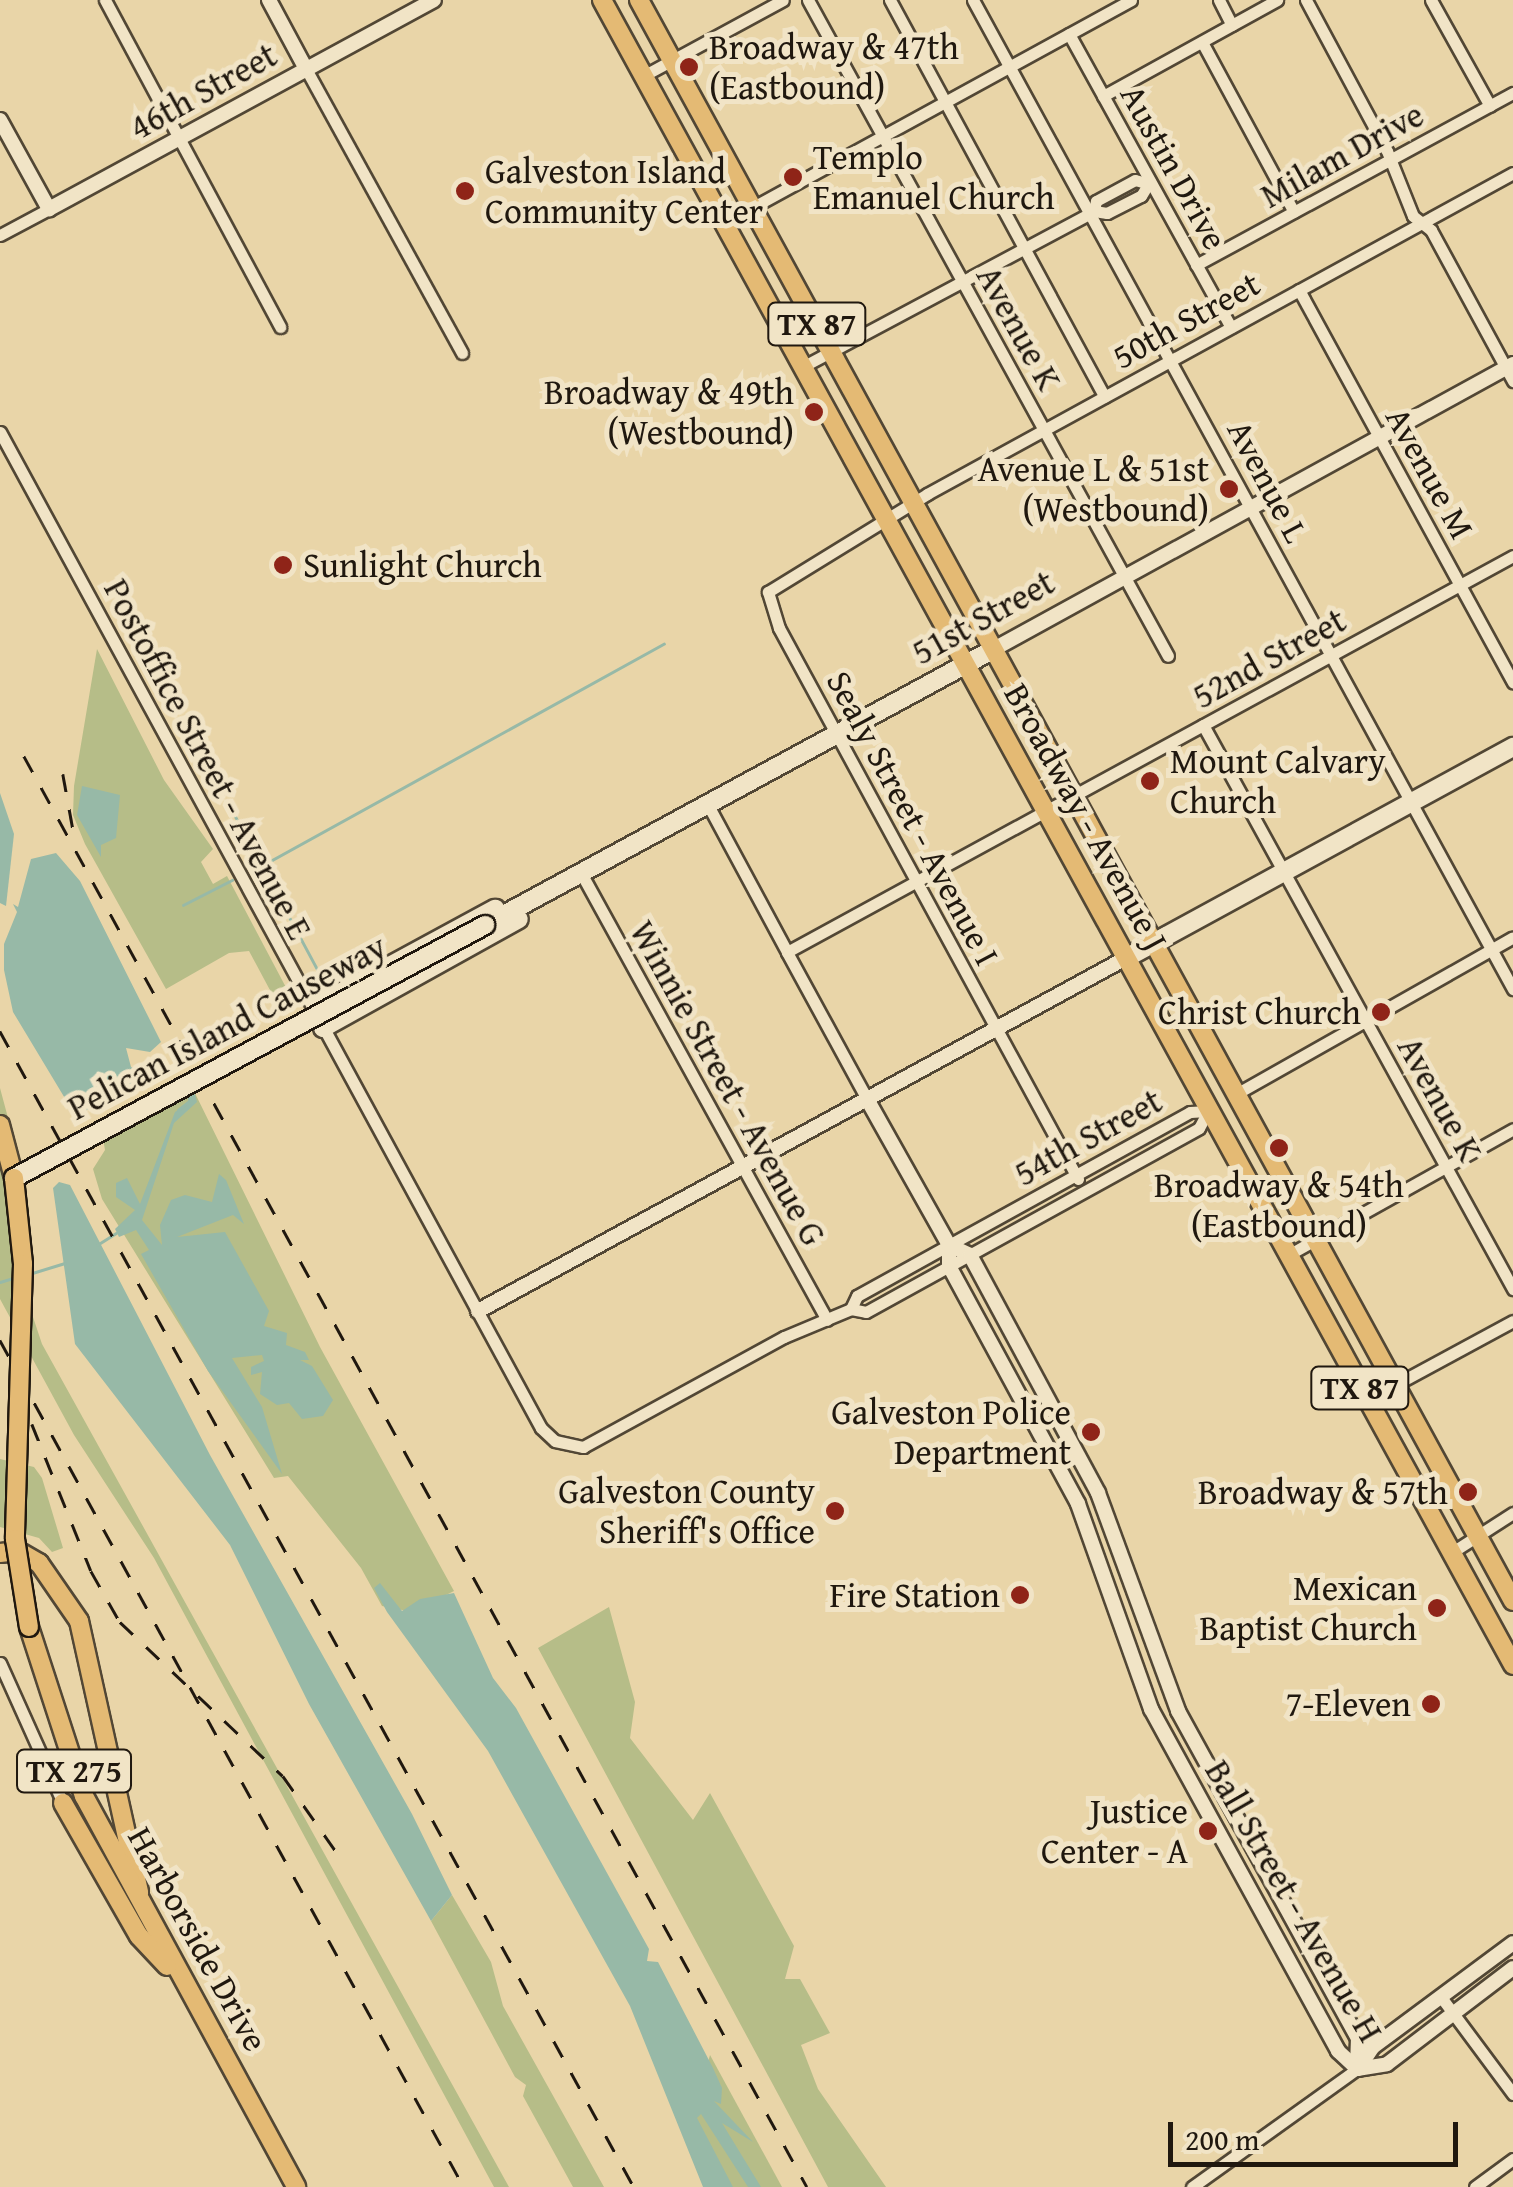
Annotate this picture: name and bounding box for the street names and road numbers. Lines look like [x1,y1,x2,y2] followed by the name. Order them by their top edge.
[122,33,284,149] street label: 46th Street
[1111,77,1237,257] street label: Austin Drive
[1253,93,1431,217] street label: Milam Drive
[968,258,1070,398] street label: Avenue K
[1105,262,1267,378] street label: 50th Street
[767,297,867,351] road number: TX 87
[1377,400,1483,546] street label: Avenue M
[1218,413,1318,549] street label: Avenue L
[905,561,1061,673] street label: 51st Street
[95,572,321,946] street label: Postoffice Street - Avenue E
[1185,599,1353,717] street label: 52nd Street
[818,664,1008,972] street label: Sealy Street - Avenue I
[995,676,1177,958] street label: Broadway - Avenue J
[621,913,835,1253] street label: Winnie Street - Avenue G
[61,925,393,1129] street label: Pelican Island Causeway
[1389,1029,1491,1169] street label: Avenue K
[1007,1079,1169,1195] street label: 54th Street
[1310,1361,1410,1415] road number: TX 87
[14,1744,134,1798] road number: TX 275
[1196,1753,1392,2049] street label: Ball Street - Avenue H
[119,1820,277,2058] street label: Harborside Drive

